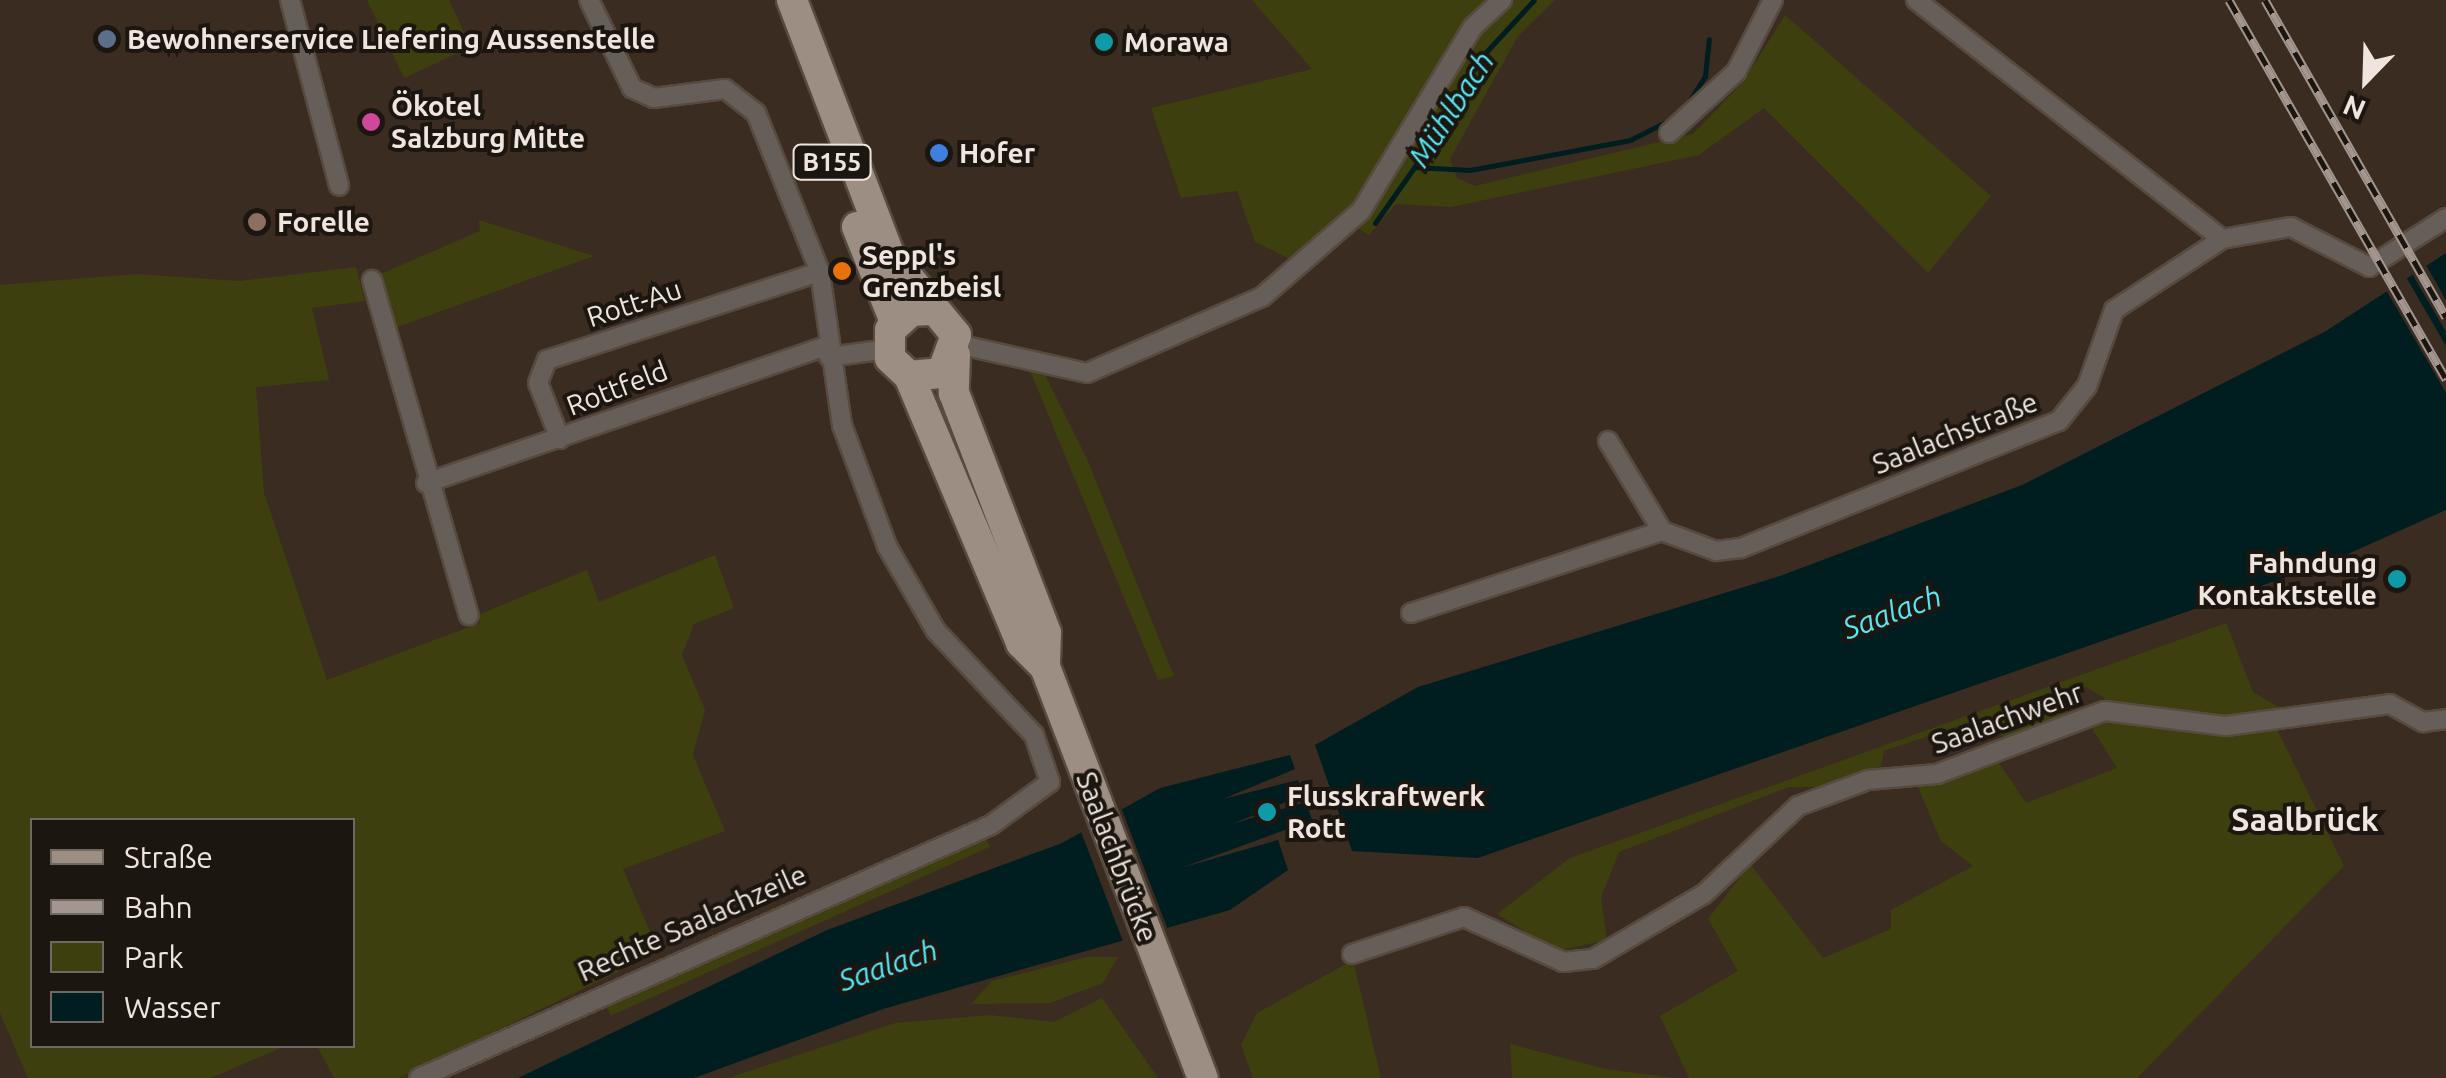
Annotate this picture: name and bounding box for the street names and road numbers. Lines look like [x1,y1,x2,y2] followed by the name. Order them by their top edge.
[792,142,872,182] road number: B155
[583,272,685,334] street label: Rott-Au
[562,353,672,423] street label: Rottfeld
[1868,385,2042,481] street label: Saalachstraße
[1927,675,2087,761] street label: Saalachwehr
[1069,767,1165,947] street label: Saalachbrücke
[573,857,811,989] street label: Rechte Saalachzeile

